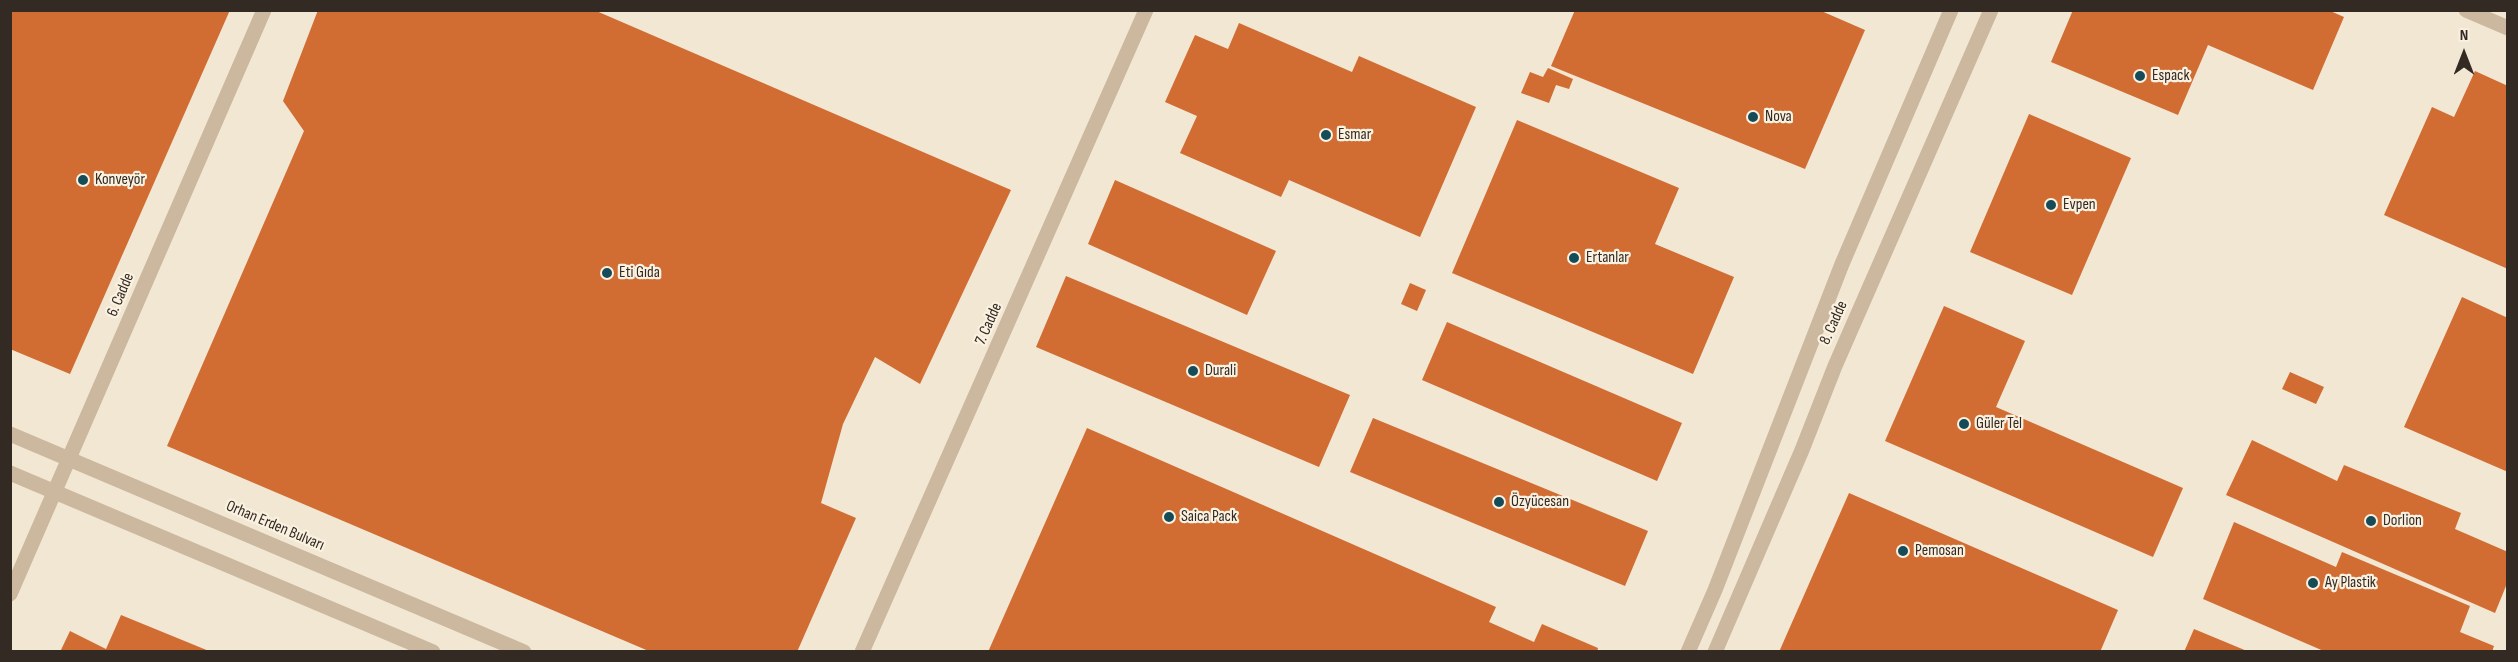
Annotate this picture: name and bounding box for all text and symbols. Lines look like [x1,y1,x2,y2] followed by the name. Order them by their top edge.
[2434,24,2494,84] north arrow
[2460,26,2468,45] text: N
[2152,66,2190,86] place label: Espack
[2133,69,2147,83] marker: Espack
[1765,107,1792,127] place label: Nova
[1746,110,1760,124] marker: Nova
[1338,125,1371,145] place label: Esmar
[1319,128,1333,142] marker: Esmar
[95,170,145,190] place label: Konveyör
[76,173,90,187] marker: Konveyör
[2063,195,2096,215] place label: Evpen
[2044,198,2058,212] marker: Evpen
[1586,248,1629,268] place label: Ertanlar
[1567,251,1581,265] marker: Ertanlar
[619,263,660,283] place label: Eti Gıda
[600,266,614,280] marker: Eti Gıda
[103,270,139,320] street label: 6. Cadde
[1816,298,1852,348] street label: 8. Cadde
[971,300,1007,348] street label: 7. Cadde
[1205,361,1236,381] place label: Durali
[1186,364,1200,378] marker: Durali
[1976,414,2022,434] place label: Güler Tel
[1957,417,1971,431] marker: Güler Tel
[1511,492,1569,512] place label: Özyücesan
[1492,495,1506,509] marker: Özyücesan
[223,497,327,555] street label: Orhan Erden Bulvarı
[1181,507,1237,527] place label: Saica Pack
[1162,510,1176,524] marker: Saica Pack
[2383,511,2422,531] place label: Dorlion
[2364,514,2378,528] marker: Dorlion
[1915,541,1964,561] place label: Pemosan
[1896,544,1910,558] marker: Pemosan
[2325,573,2376,593] place label: Ay Plastik
[2306,576,2320,590] marker: Ay Plastik

